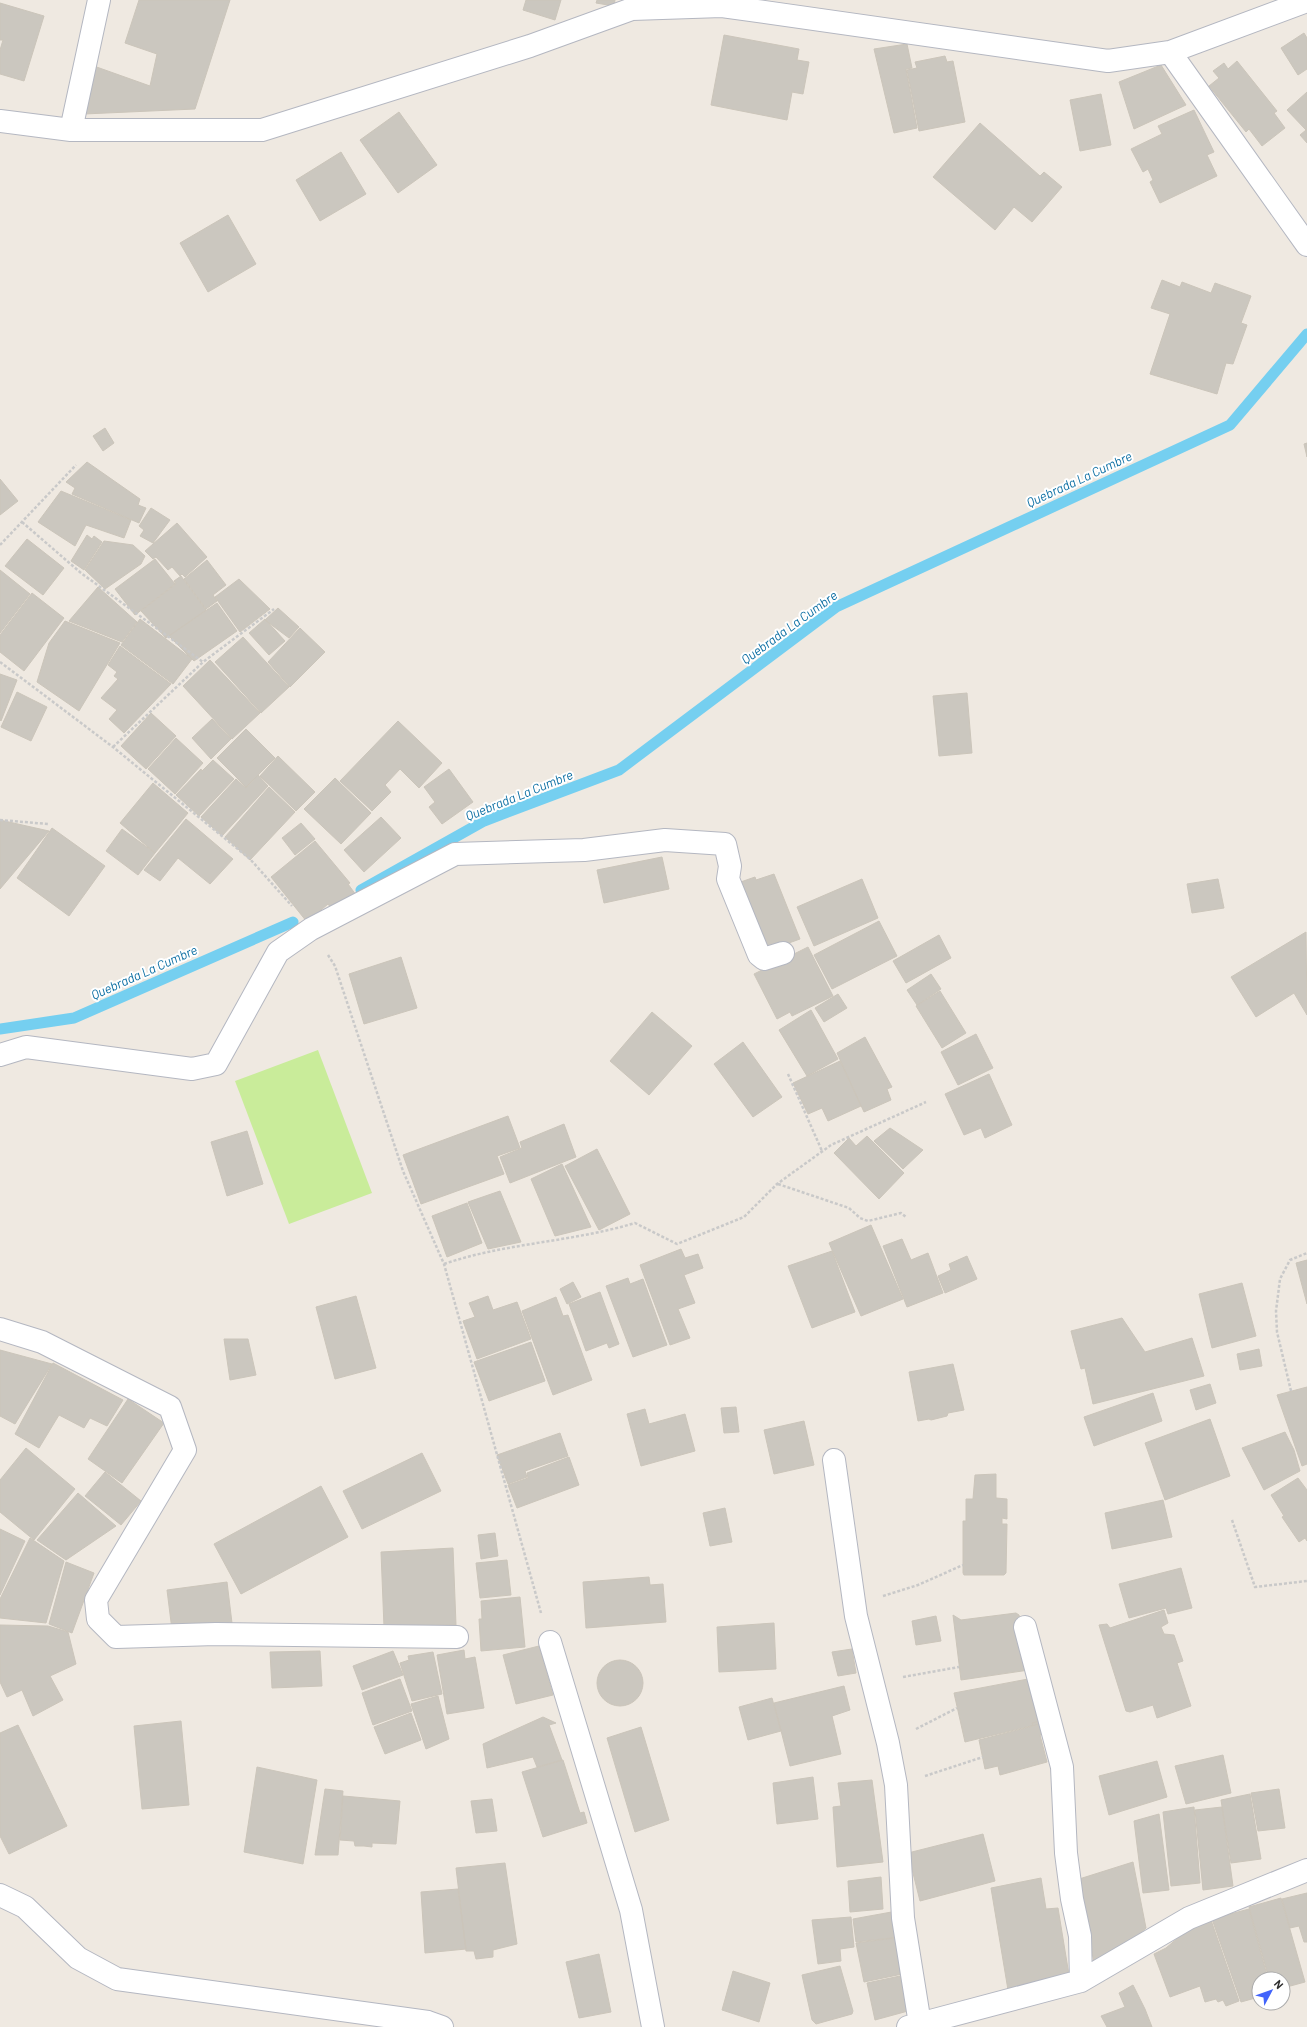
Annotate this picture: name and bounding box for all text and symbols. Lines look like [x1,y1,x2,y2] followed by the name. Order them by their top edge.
[1024,447,1135,510] water label: Quebrada La Cumbre
[738,587,840,667] water label: Quebrada La Cumbre
[463,766,575,824] water label: Quebrada La Cumbre
[88,941,200,1003] water label: Quebrada La Cumbre
[1251,1971,1291,2011] north arrow
[1272,1977,1286,1991] text: N

